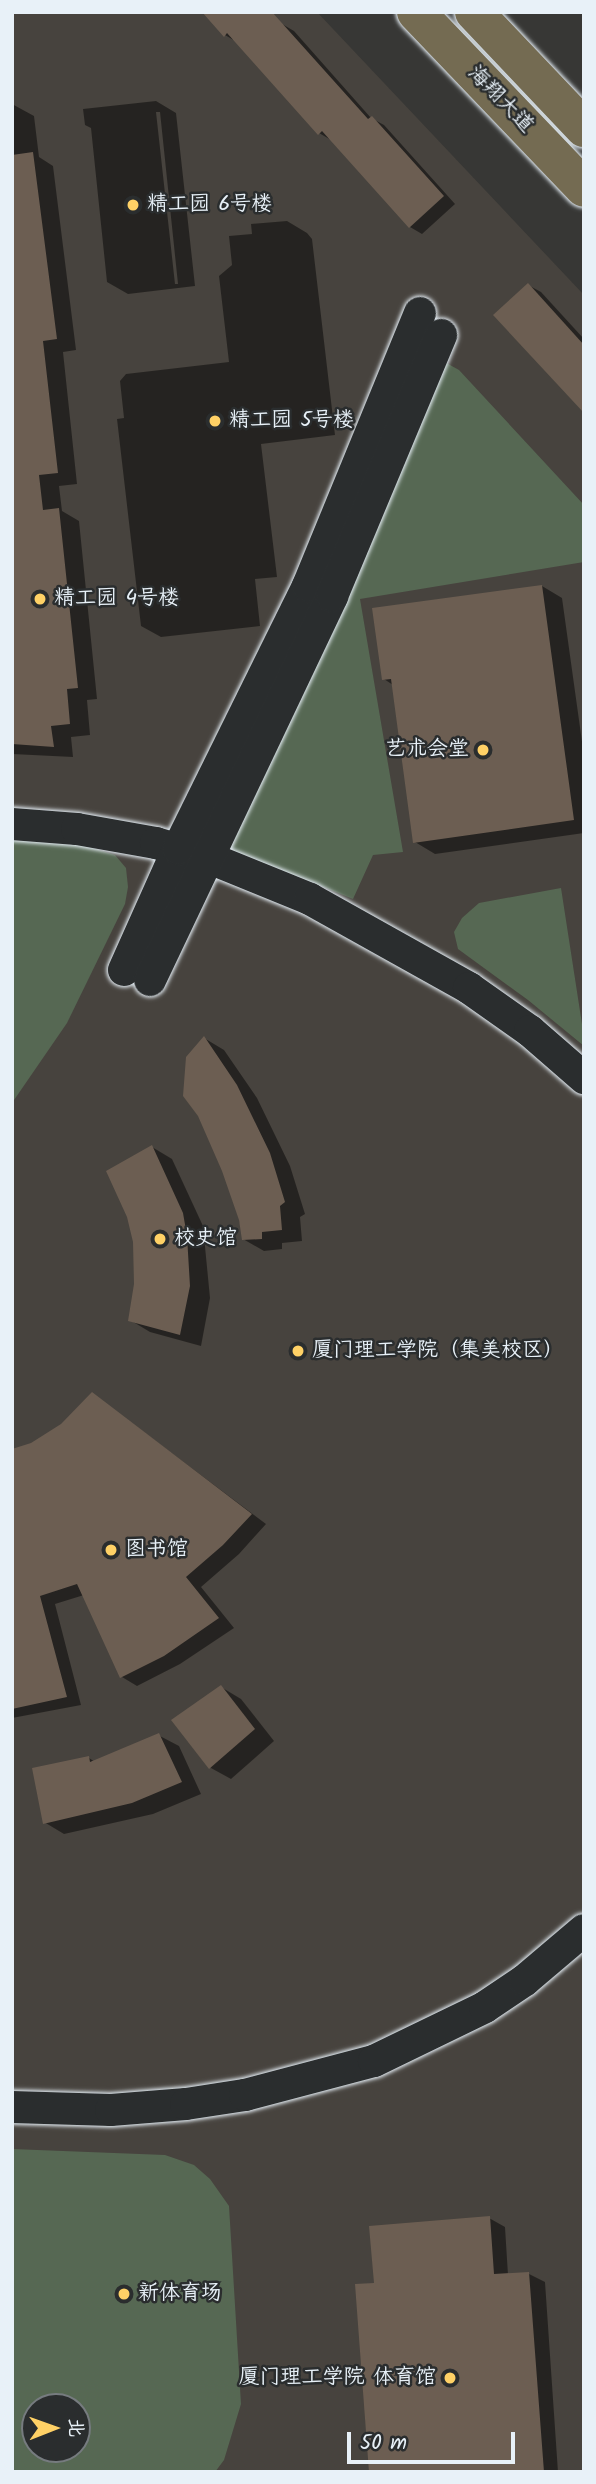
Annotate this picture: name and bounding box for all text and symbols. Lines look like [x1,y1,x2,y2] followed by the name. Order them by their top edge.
[462,61,538,139] street label: 海翔大道
[147,192,272,218] place label: 精工园 6号楼
[125,197,141,213] marker: 精工园 6号楼
[229,408,354,434] place label: 精工园 5号楼
[207,413,223,429] marker: 精工园 5号楼
[54,586,179,612] place label: 精工园 4号楼
[32,591,48,607] marker: 精工园 4号楼
[385,737,469,763] place label: 艺术会堂
[475,742,491,758] marker: 艺术会堂
[174,1226,237,1252] place label: 校史馆
[152,1231,168,1247] marker: 校史馆
[312,1338,564,1364] place label: 厦门理工学院（集美校区）
[290,1343,306,1359] marker: 厦门理工学院（集美校区）
[125,1537,188,1563] place label: 图书馆
[103,1542,119,1558] marker: 图书馆
[138,2281,222,2307] place label: 新体育场
[116,2286,132,2302] marker: 新体育场
[239,2365,436,2391] place label: 厦门理工学院 体育馆
[442,2370,458,2386] marker: 厦门理工学院 体育馆
[21,2393,91,2463] north arrow
[60,2418,90,2437] text: 北
[351,2418,519,2462] scale bar
[360,2427,407,2460] text: 50 m

